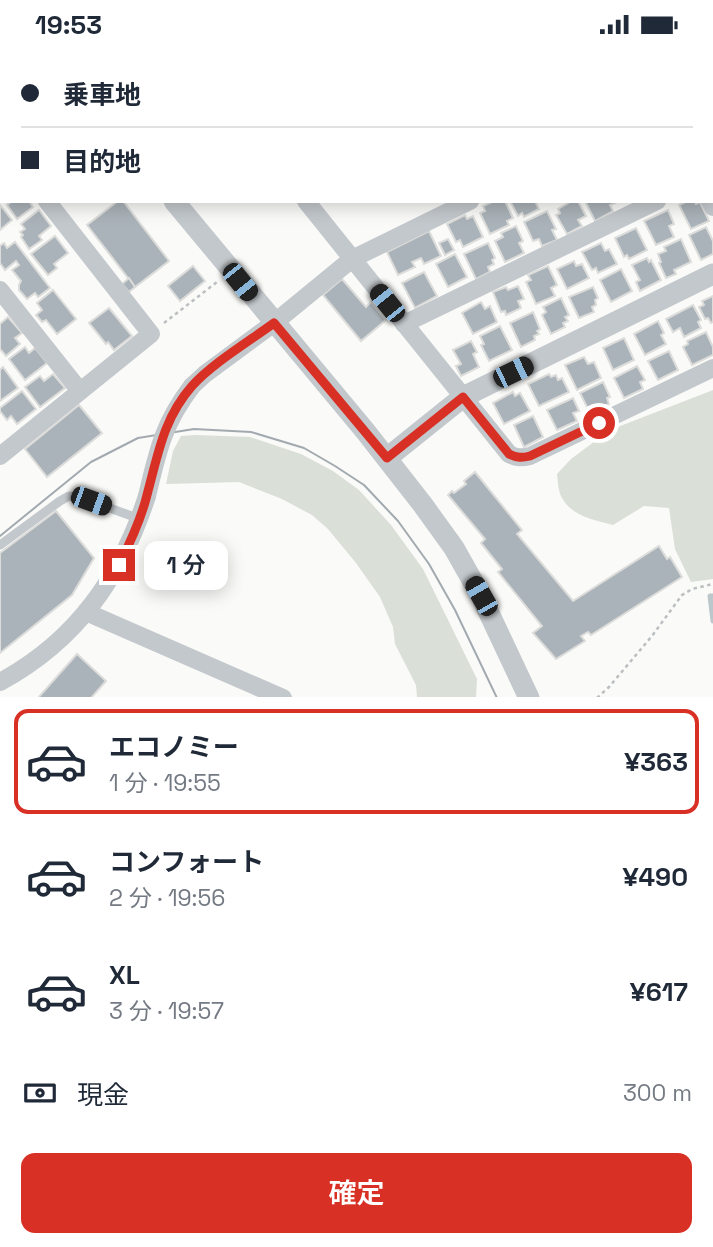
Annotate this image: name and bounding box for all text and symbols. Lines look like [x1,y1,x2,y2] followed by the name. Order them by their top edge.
[35,8,102,42] text: 19:53
[63,78,141,112] text: 乗車地
[63,145,141,179] text: 目的地
[219,259,262,305] car
[366,280,409,326] car
[490,353,537,391] car
[583,407,615,439] route start
[68,484,115,518] car
[144,540,228,589] callout: 1 分
[103,549,135,581] route end
[166,550,206,580] text: 1 分
[462,573,501,619] car
[25,730,88,793] icon: car
[109,730,239,764] text: エコノミー
[624,745,688,779] text: ¥363
[109,768,221,798] text: 1 分 · 19:55
[25,845,88,908] icon: car
[109,845,264,879] text: コンフォート
[622,860,688,894] text: ¥490
[109,883,225,913] text: 2 分 · 19:56
[109,958,140,992] text: XL
[25,960,88,1023] icon: car
[630,975,688,1009] text: ¥617
[109,996,224,1026] text: 3 分 · 19:57
[21,1074,59,1112] icon: cash
[77,1078,129,1112] text: 現金
[623,1078,692,1108] text: 300 m
[21,1153,692,1233] button: 確定

